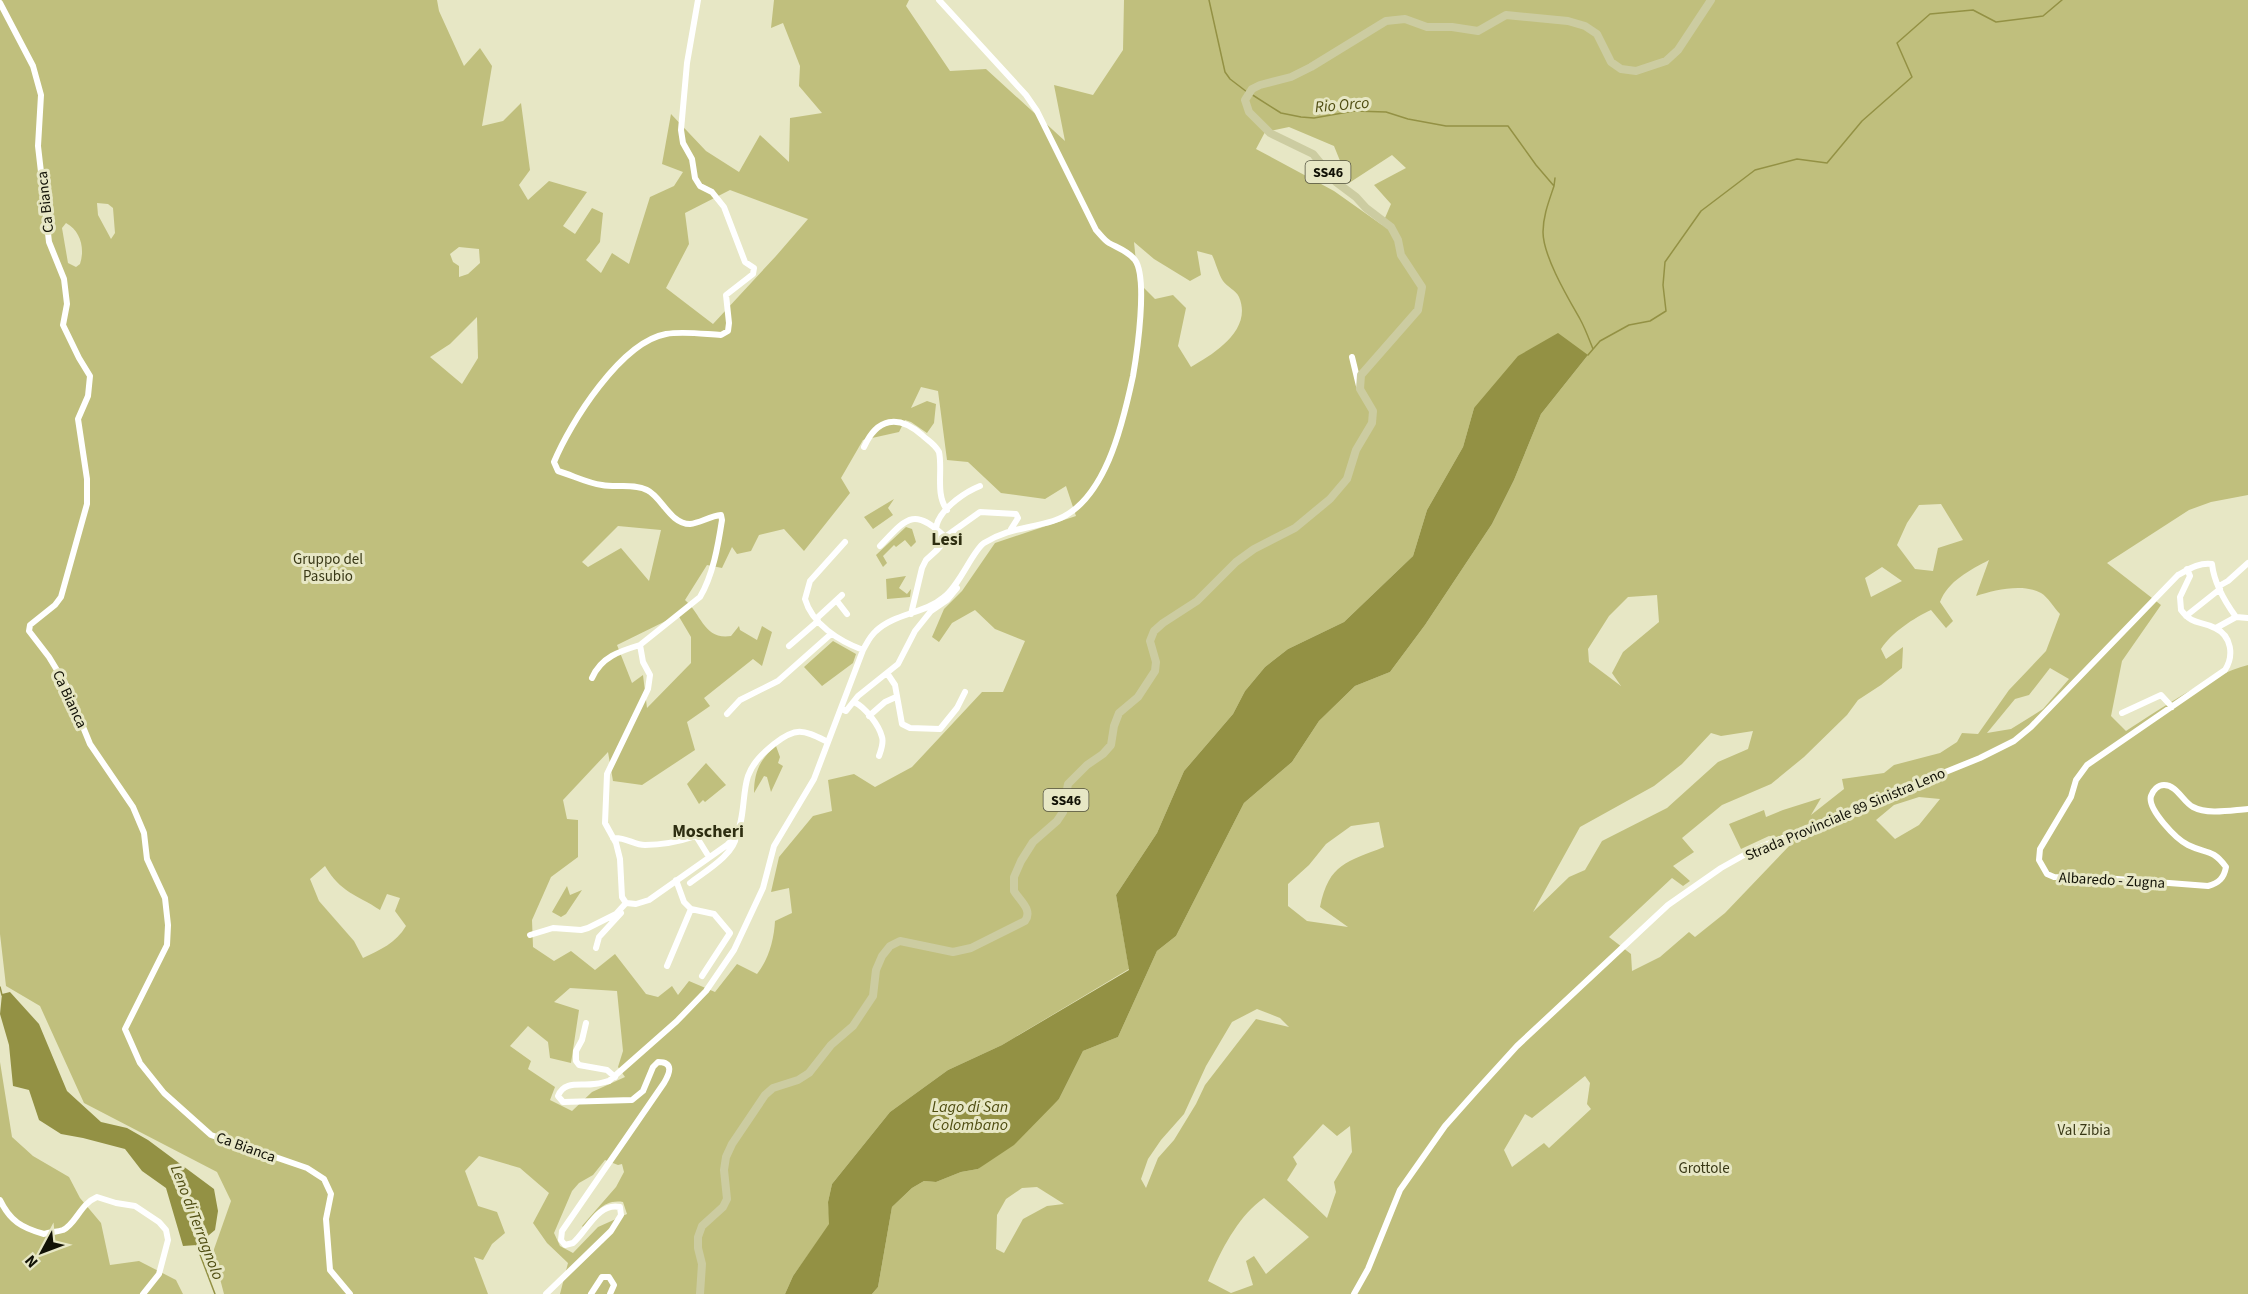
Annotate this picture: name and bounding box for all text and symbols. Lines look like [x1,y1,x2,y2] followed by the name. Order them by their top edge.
[1314,92,1370,118] water label: Rio Orco
[1306,161,1350,183] road number: SS46
[32,170,59,234] street label: Ca Bianca
[931,527,963,552] district label: Lesi
[293,549,363,587] park label: Gruppo del Pasubio
[47,667,92,732] street label: Ca Bianca
[1742,763,1949,866] street label: Strada Provinciale 89 Sinistra Leno
[1044,789,1088,811] road number: SS46
[672,819,744,844] district label: Moscheri
[2058,867,2166,894] street label: Albaredo - Zugna
[932,1096,1008,1136] water label: Lago di San Colombano
[2057,1120,2111,1141] park label: Val Zibia
[213,1127,278,1168] street label: Ca Bianca
[1678,1158,1730,1179] park label: Grottole
[165,1162,229,1283] water label: Leno di Terragnolo
[12,1222,72,1282] north arrow
[20,1250,43,1272] text: N

